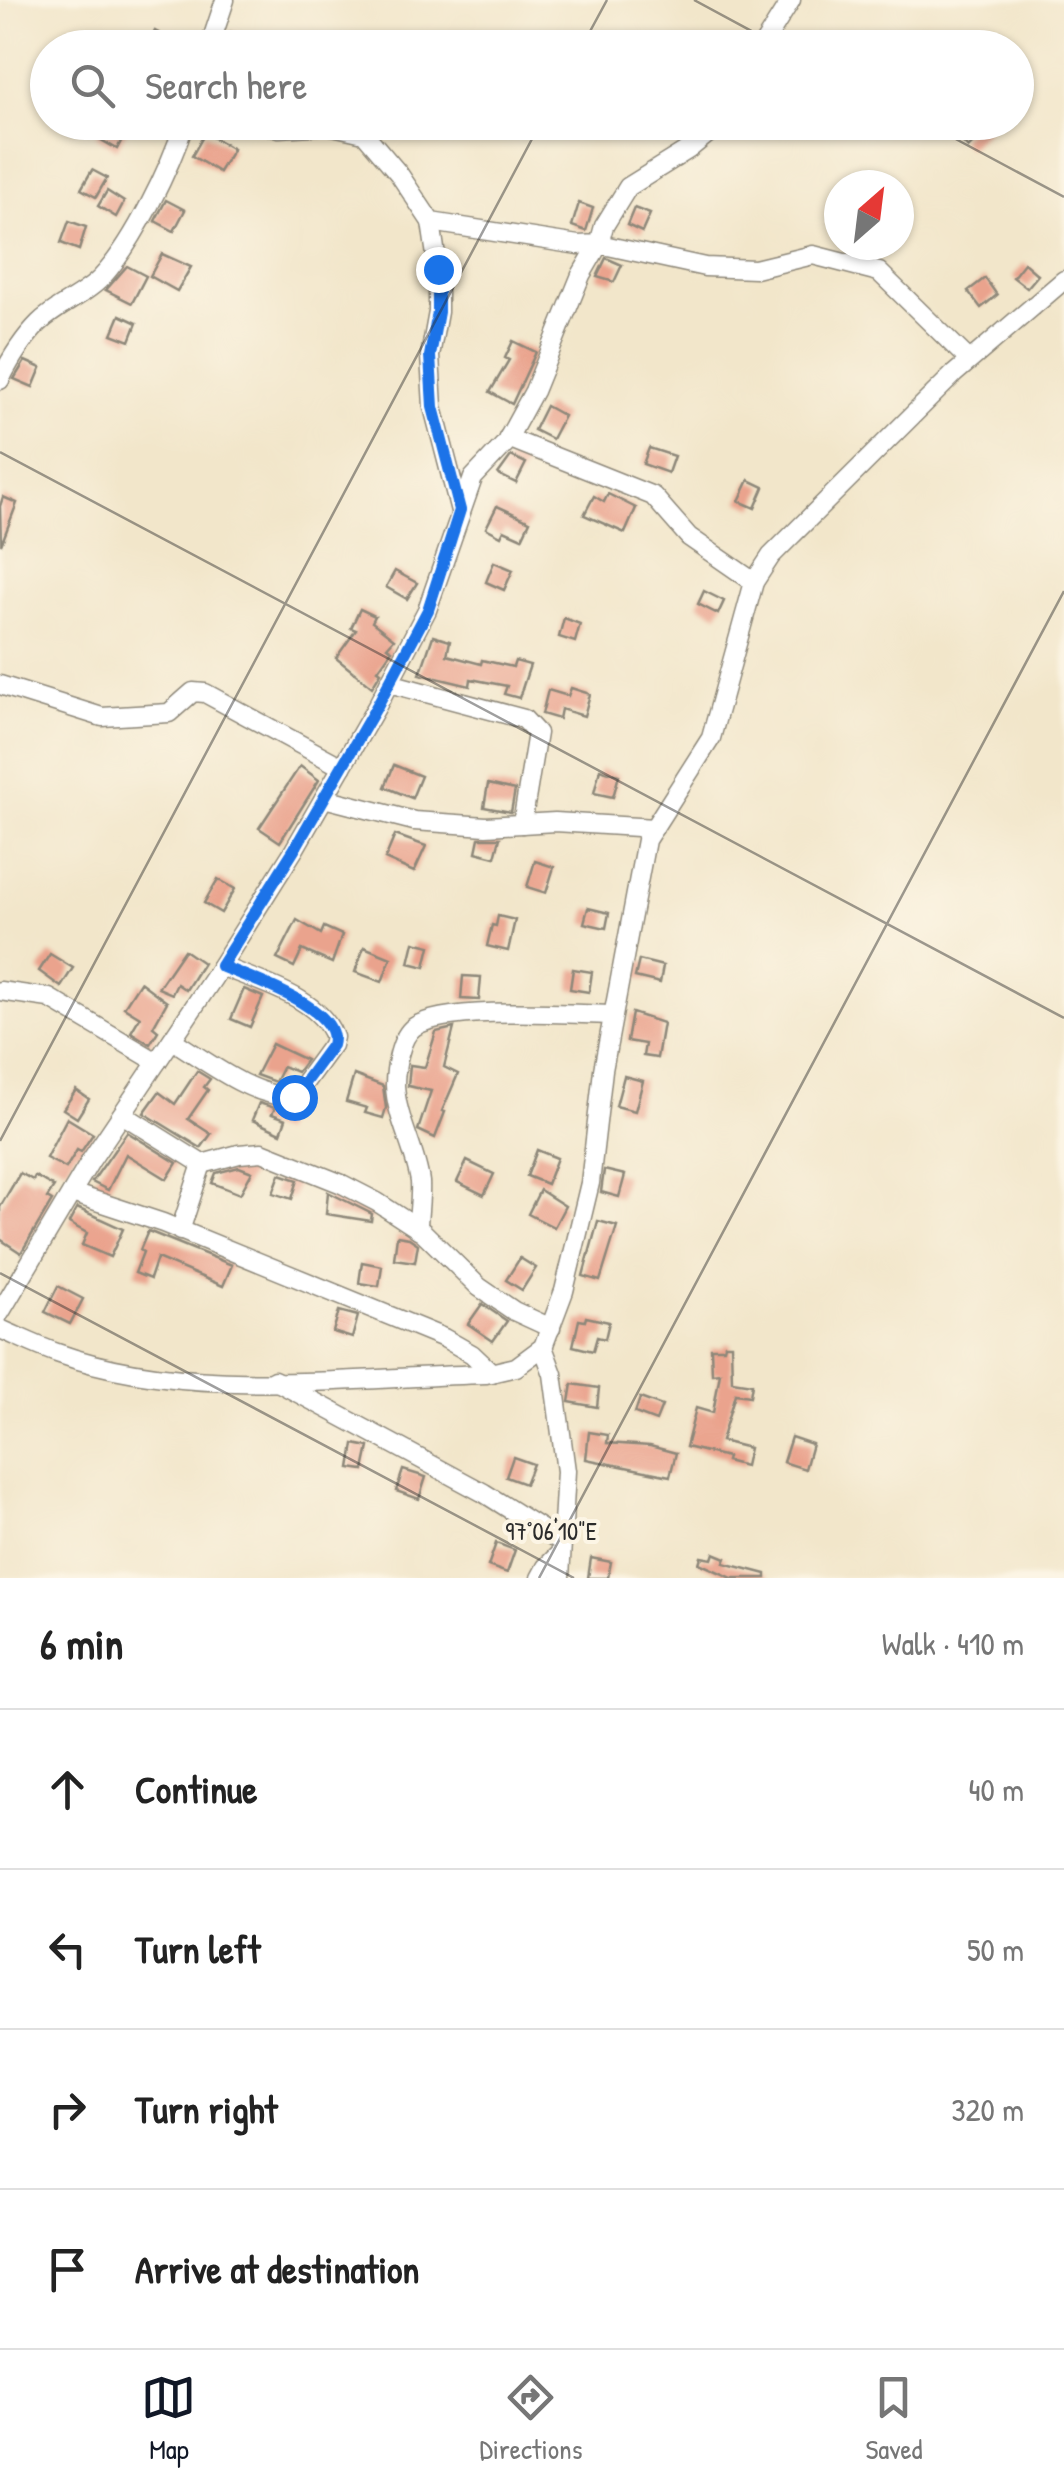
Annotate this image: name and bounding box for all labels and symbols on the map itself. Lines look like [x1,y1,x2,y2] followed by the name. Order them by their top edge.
[824,170,914,260] north arrow
[416,247,462,293] route end
[272,1075,318,1121] route start
[505,1514,597,1548] text: 97°06'10"E

